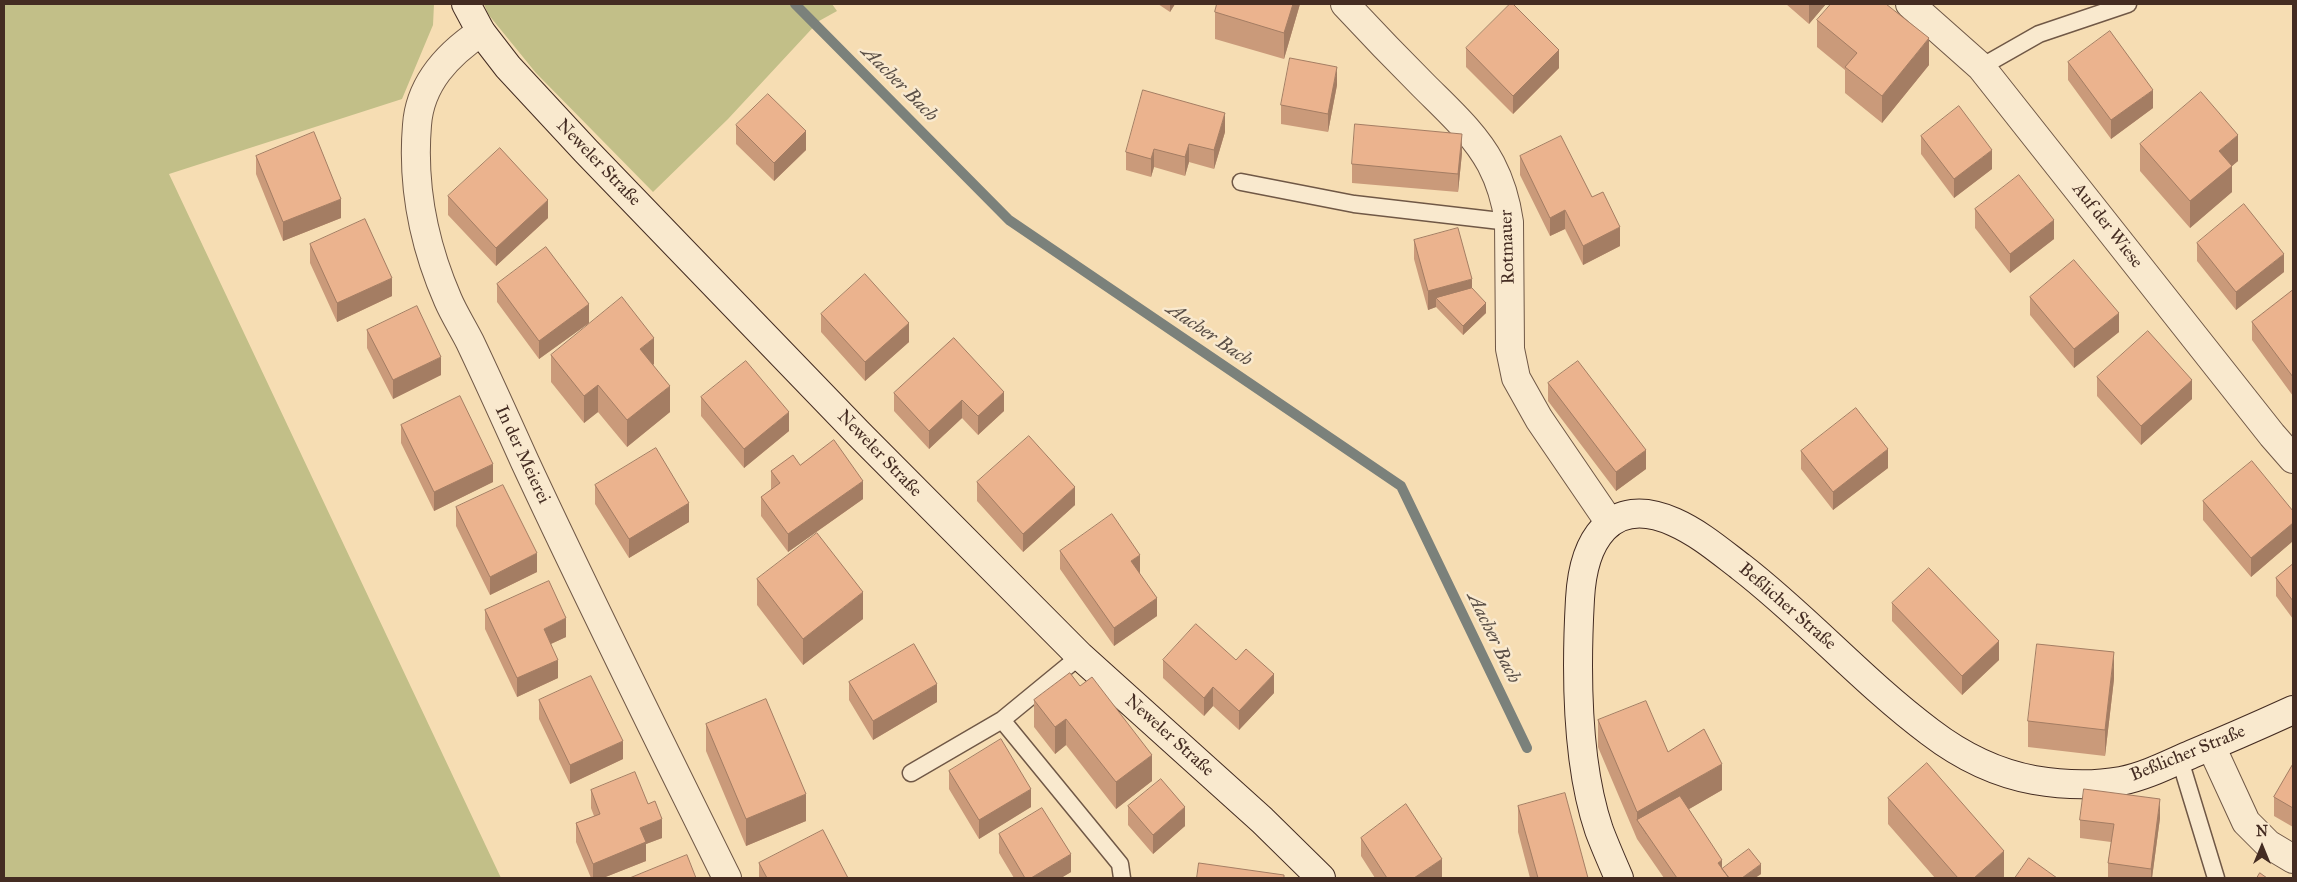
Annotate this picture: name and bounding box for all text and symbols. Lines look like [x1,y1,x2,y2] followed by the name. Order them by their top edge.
[856,41,942,127] water label: Aacher Bach
[551,115,645,211] street label: Neweler Straße
[2067,179,2147,273] street label: Auf der Wiese
[1496,209,1520,285] street label: Rotmauer
[1162,298,1256,372] water label: Aacher Bach
[490,402,554,508] street label: In der Meierei
[832,406,926,502] street label: Neweler Straße
[1734,559,1840,655] street label: Beßlicher Straße
[1461,589,1525,687] water label: Aacher Bach
[1120,690,1218,782] street label: Neweler Straße
[2127,721,2249,787] street label: Beßlicher Straße
[2237,822,2287,872] north arrow
[2256,823,2268,840] text: N

